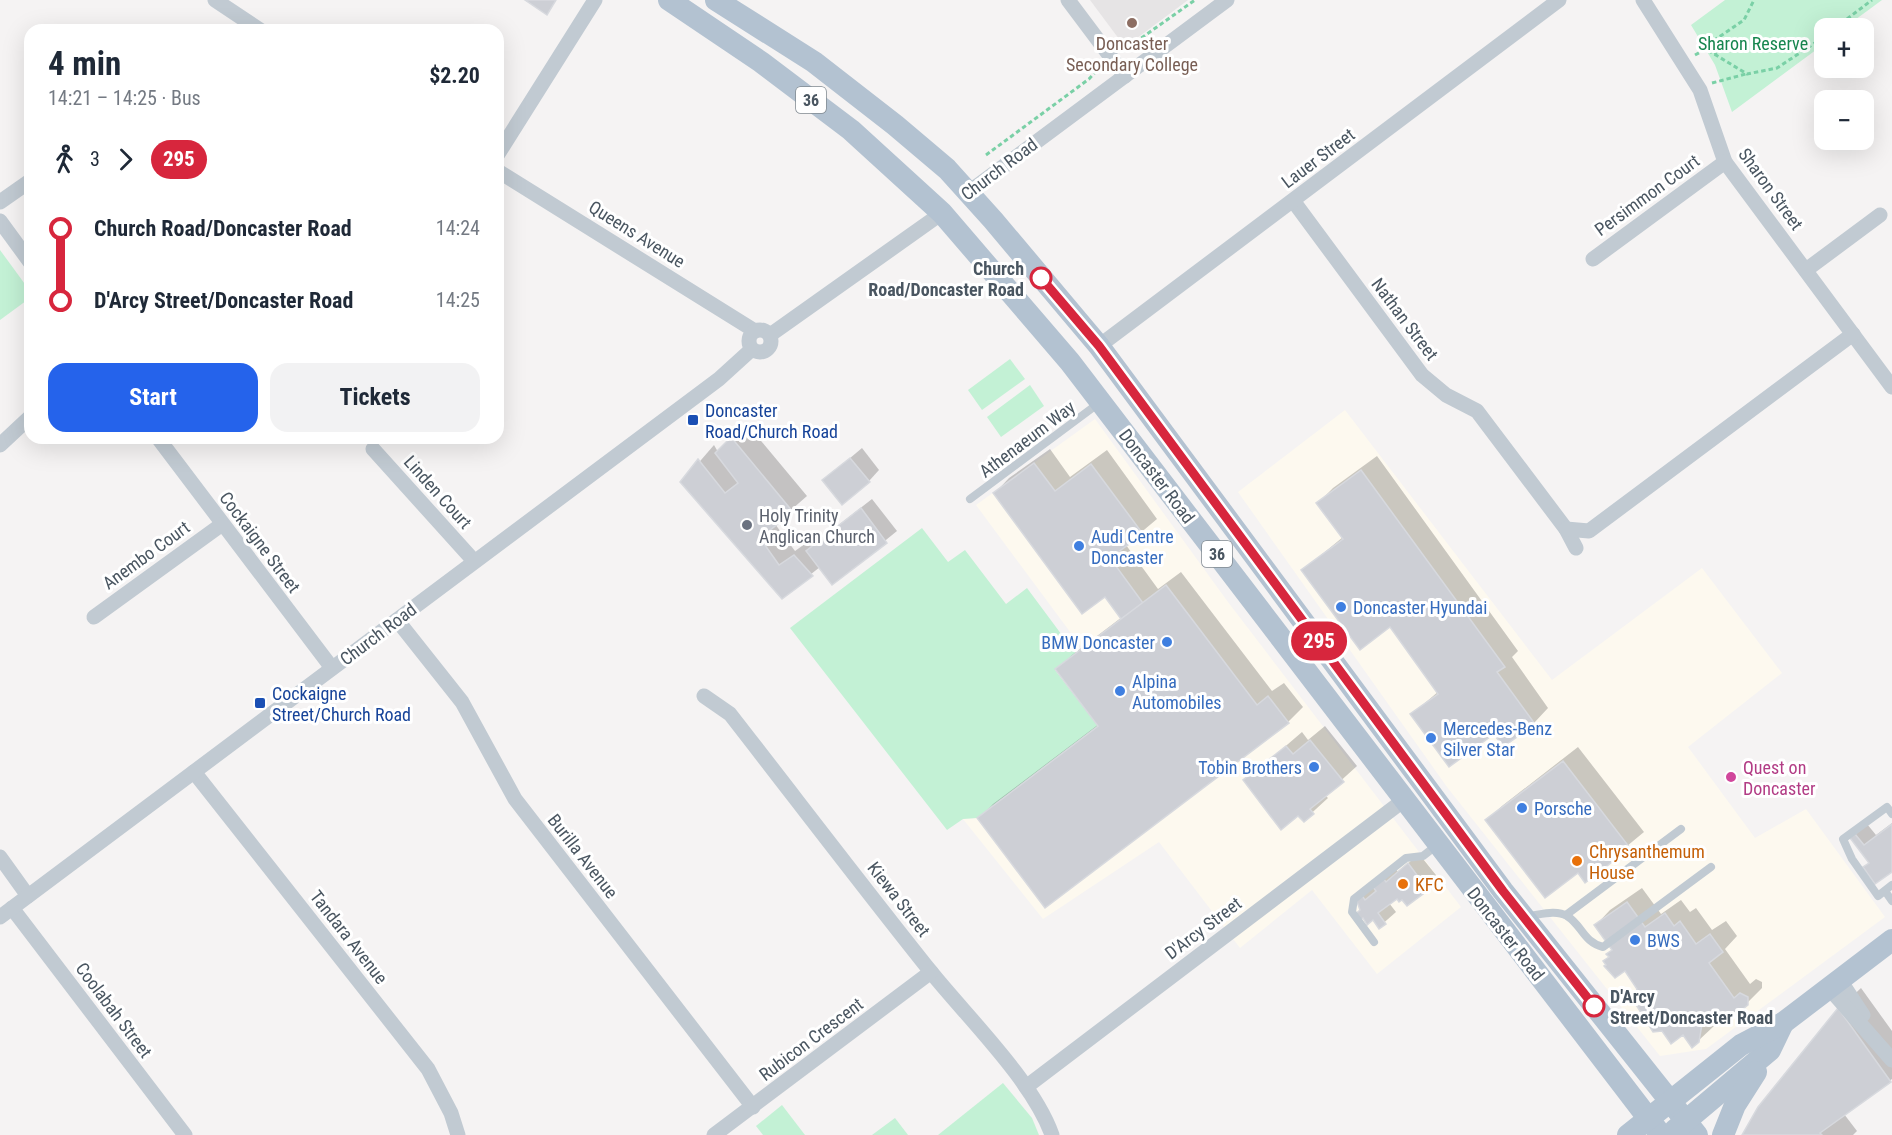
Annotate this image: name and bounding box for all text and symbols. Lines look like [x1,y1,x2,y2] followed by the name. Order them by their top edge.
[1125,16,1139,30] marker: Doncaster Secondary College
[1814,18,1874,150] map controls
[1814,18,1874,78] button: +
[1066,33,1198,75] place label: Doncaster Secondary College
[1698,33,1808,54] park label: Sharon Reserve
[48,44,121,83] text: 4 min
[429,63,480,88] text: $2.20
[48,86,201,110] text: 14:21 – 14:25 · Bus
[796,87,826,113] road number: 36
[1814,90,1874,150] button: −
[1277,124,1359,192] street label: Lauer Street
[957,133,1041,205] street label: Church Road
[48,143,81,176] icon: walk
[109,143,142,176] icon: forward
[1734,144,1808,234] street label: Sharon Street
[90,147,100,171] text: 3
[163,147,195,171] text: 295
[1591,150,1703,240] street label: Persimmon Court
[585,196,689,272] street label: Queens Avenue
[94,216,352,241] text: Church Road/Doncaster Road
[436,216,480,240] text: 14:24
[868,258,1024,300] place label: Church Road/Doncaster Road
[1030,267,1052,289] marker: Church Road/Doncaster Road
[1367,274,1443,364] street label: Nathan Street
[94,288,353,313] text: D'Arcy Street/Doncaster Road
[436,288,480,312] text: 14:25
[48,363,258,432] button: Start
[270,363,480,432] button: Tickets
[975,396,1079,482] street label: Athenaeum Way
[705,400,838,442] place label: Doncaster Road/Church Road
[686,413,700,427] marker: Doncaster Road/Church Road
[1115,425,1199,527] street label: Doncaster Road
[400,451,476,533] street label: Linden Court
[215,487,305,597] street label: Cockaigne Street
[759,505,875,547] place label: Holy Trinity Anglican Church
[98,516,194,594] street label: Anembo Court
[740,518,754,532] marker: Holy Trinity Anglican Church
[1091,526,1174,568] place label: Audi Centre Doncaster
[1072,539,1086,553] marker: Audi Centre Doncaster
[1202,541,1232,567] road number: 36
[1353,597,1487,618] place label: Doncaster Hyundai
[336,598,420,670] street label: Church Road
[1334,600,1348,614] marker: Doncaster Hyundai
[1284,622,1354,660] line badge: 295
[1303,629,1335,653] text: 295
[1041,632,1156,653] place label: BMW Doncaster
[1160,635,1174,649] marker: BMW Doncaster
[1132,671,1222,713] place label: Alpina Automobiles
[272,683,411,725] place label: Cockaigne Street/Church Road
[1113,684,1127,698] marker: Alpina Automobiles
[253,696,267,710] marker: Cockaigne Street/Church Road
[1443,718,1552,760] place label: Mercedes-Benz Silver Star
[1424,731,1438,745] marker: Mercedes-Benz Silver Star
[1198,757,1302,778] place label: Tobin Brothers
[1743,757,1816,799] place label: Quest on Doncaster
[1307,760,1321,774] marker: Tobin Brothers
[1724,770,1738,784] marker: Quest on Doncaster
[1534,798,1592,819] place label: Porsche
[1515,801,1529,815] marker: Porsche
[544,810,622,902] street label: Burilla Avenue
[1589,841,1705,883] place label: Chrysanthemum House
[1570,854,1584,868] marker: Chrysanthemum House
[863,857,935,941] street label: Kiewa Street
[1415,874,1444,895] place label: KFC
[1396,877,1410,891] marker: KFC
[1463,883,1549,985] street label: Doncaster Road
[306,886,392,988] street label: Tandara Avenue
[1161,892,1245,964] street label: D'Arcy Street
[1647,930,1680,951] place label: BWS
[1628,933,1642,947] marker: BWS
[71,958,157,1062] street label: Coolabah Street
[1610,986,1773,1028] place label: D'Arcy Street/Doncaster Road
[755,993,867,1085] street label: Rubicon Crescent
[1583,995,1605,1017] marker: D'Arcy Street/Doncaster Road

